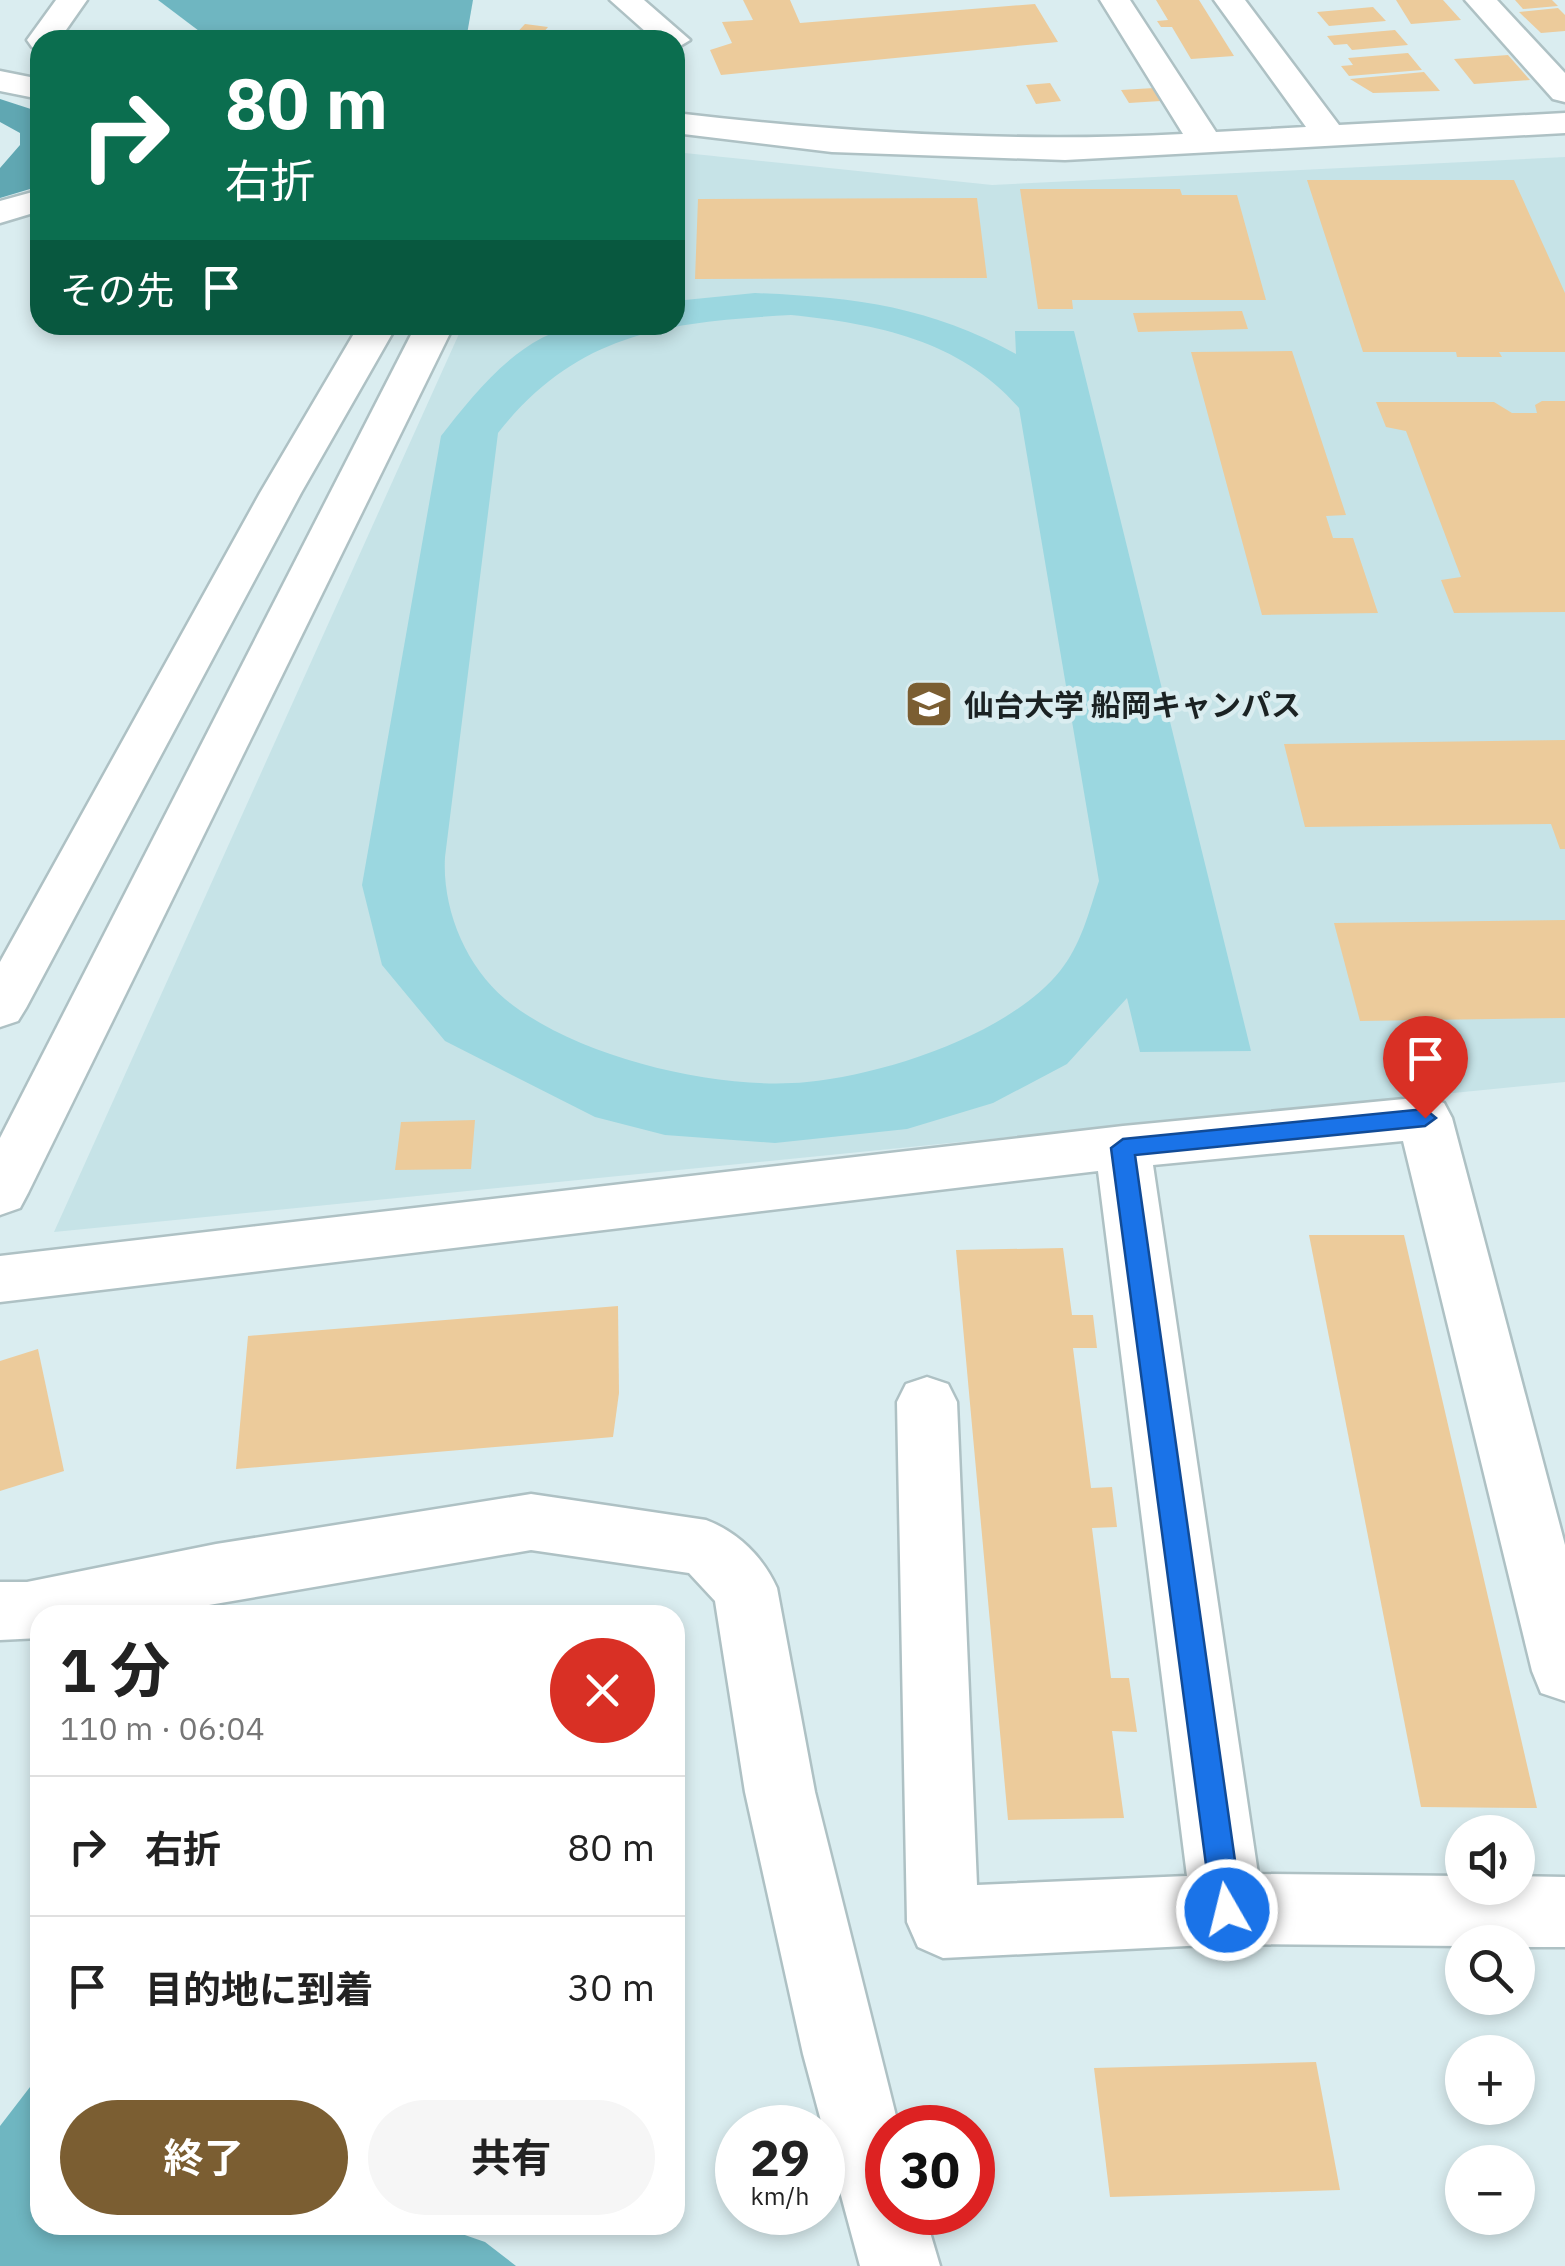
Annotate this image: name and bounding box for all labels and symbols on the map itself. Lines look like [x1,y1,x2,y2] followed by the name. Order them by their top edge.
[903,678,955,730] school or university icon: 仙台大学 船岡キャンパス
[964,685,1301,724] place label: 仙台大学 船岡キャンパス
[1383,1016,1468,1119] pin
[1175,1858,1279,1962] position arrow
[865,2105,995,2235] speed limit sign: 30

